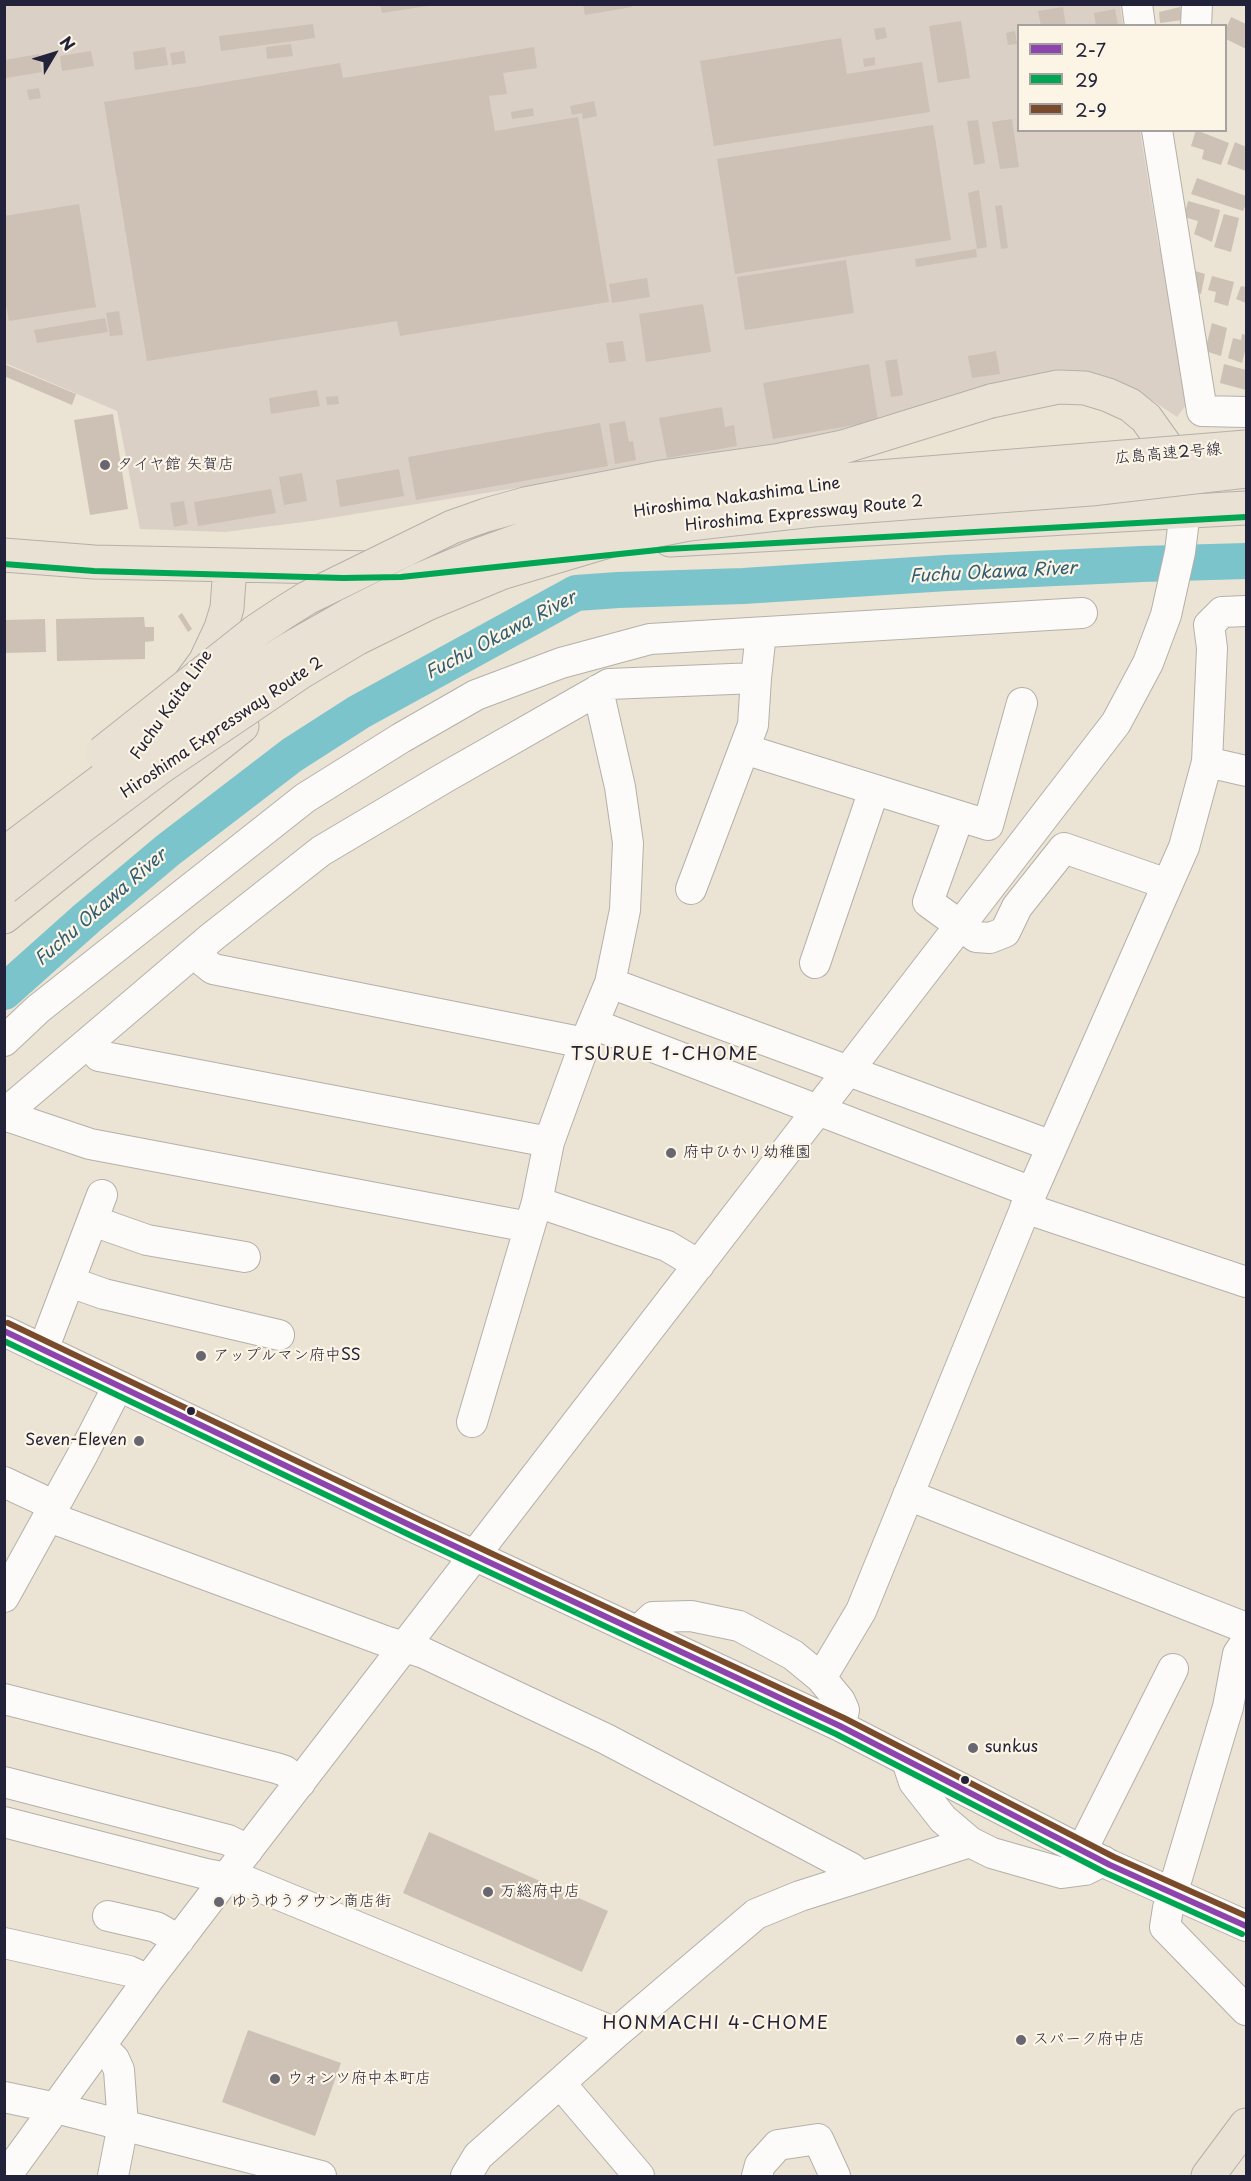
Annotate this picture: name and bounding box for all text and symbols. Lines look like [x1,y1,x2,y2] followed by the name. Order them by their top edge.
[24,24,84,84] north arrow
[1017,24,1227,132] legend
[55,31,82,55] text: N
[1075,36,1106,63] text: 2-7
[1075,66,1098,93] text: 29
[1075,96,1107,123] text: 2-9
[1114,440,1222,468] street label: 広島高速2号線
[117,455,234,475] place label: タイヤ館 矢賀店
[98,458,112,472] marker: タイヤ館 矢賀店
[632,474,842,522] street label: Hiroshima Nakashima Line
[684,492,924,536] street label: Hiroshima Expressway Route 2
[909,558,1077,588] water label: Fuchu Okawa River
[422,587,580,685] water label: Fuchu Okawa River
[127,646,217,764] street label: Fuchu Kaita Line
[118,653,326,803] street label: Hiroshima Expressway Route 2
[31,845,171,971] water label: Fuchu Okawa River
[571,1044,759,1066] district label: TSURUE 1-CHOME
[683,1143,811,1163] place label: 府中ひかり幼稚園
[664,1146,678,1160] marker: 府中ひかり幼稚園
[213,1346,361,1366] place label: アップルマン府中SS
[194,1349,208,1363] marker: アップルマン府中SS
[185,1405,197,1417] unlabelled marker
[25,1431,127,1451] place label: Seven-Eleven
[132,1434,146,1448] marker: Seven-Eleven
[985,1738,1038,1758] place label: sunkus
[966,1741,980,1755] marker: sunkus
[959,1774,971,1786] unlabelled marker
[500,1882,580,1902] place label: 万総府中店
[481,1885,495,1899] marker: 万総府中店
[231,1892,391,1912] place label: ゆうゆうタウン商店街
[212,1895,226,1909] marker: ゆうゆうタウン商店街
[602,2013,830,2035] district label: HONMACHI 4-CHOME
[1033,2030,1145,2050] place label: スパーク府中店
[1014,2033,1028,2047] marker: スパーク府中店
[287,2069,431,2089] place label: ウォンツ府中本町店
[268,2072,282,2086] marker: ウォンツ府中本町店

